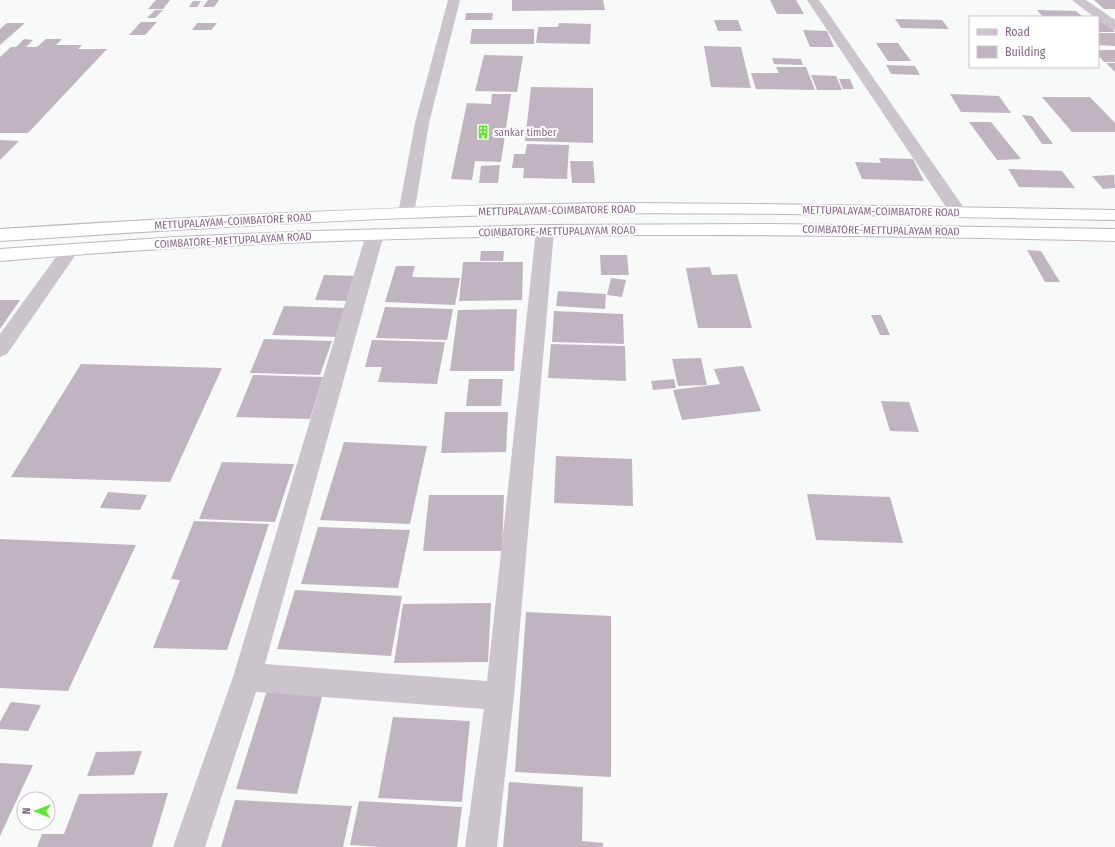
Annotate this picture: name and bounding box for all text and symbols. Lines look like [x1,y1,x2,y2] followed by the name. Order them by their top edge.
[969,16,1099,68] legend
[1005,25,1030,39] text: Road
[1005,45,1046,59] text: Building
[475,124,491,140] building icon: sankar timber
[494,126,557,139] place label: sankar timber
[478,203,636,218] street label: METTUPALAYAM-COIMBATORE ROAD
[802,204,960,219] street label: METTUPALAYAM-COIMBATORE ROAD
[154,211,312,232] street label: METTUPALAYAM-COIMBATORE ROAD
[802,223,960,238] street label: COIMBATORE-METTUPALAYAM ROAD
[478,224,636,239] street label: COIMBATORE-METTUPALAYAM ROAD
[154,230,312,251] street label: COIMBATORE-METTUPALAYAM ROAD
[16,791,56,831] north arrow
[20,807,33,814] text: N

